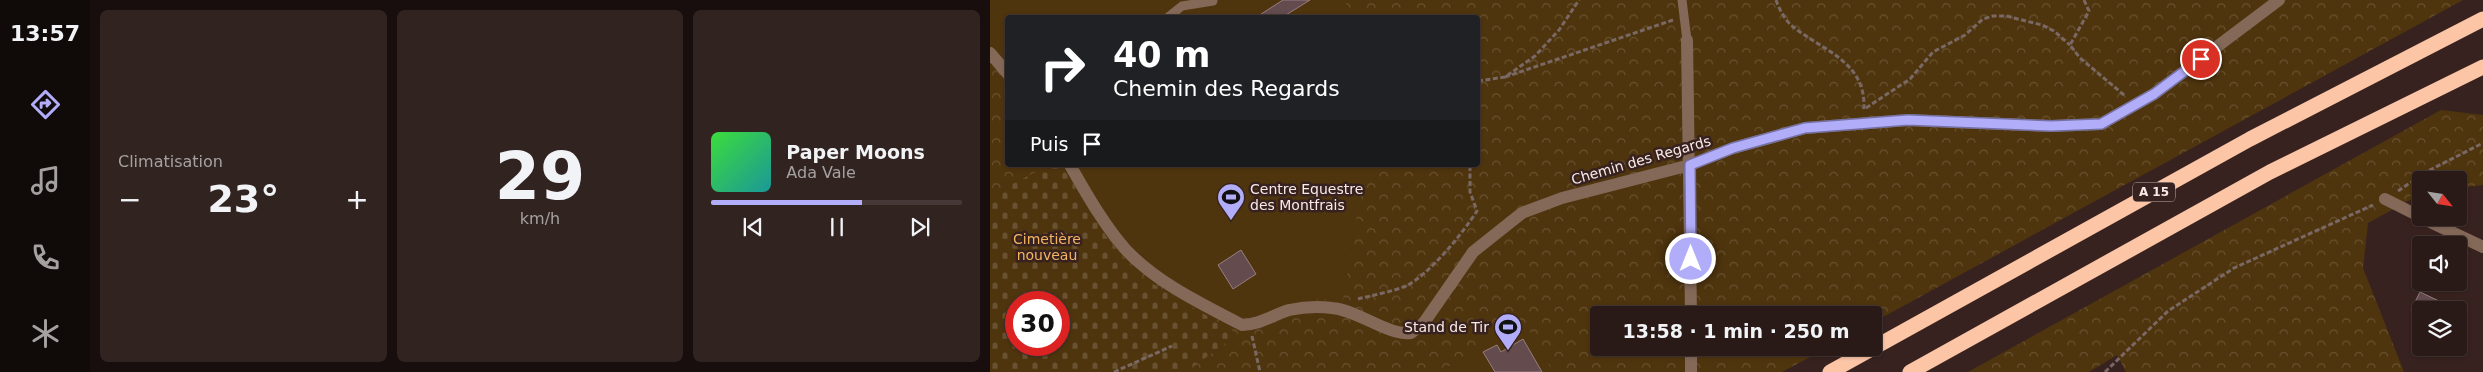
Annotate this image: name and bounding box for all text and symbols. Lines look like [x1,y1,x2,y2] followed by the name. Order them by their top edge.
[10,21,80,46] text: 13:57
[1030,35,1095,100] icon: right
[1113,35,1210,75] text: 40 m
[2180,38,2222,80] pin
[2187,45,2215,73] icon: arrive
[1113,76,1340,101] text: Chemin des Regards
[28,87,63,122] icon: directions
[1078,130,1106,158] icon: arrive
[1569,132,1713,188] street label: Chemin des Regards
[1030,133,1068,155] text: Puis
[495,139,585,214] text: 29
[786,141,925,163] text: Paper Moons
[118,152,223,171] text: Climatisation
[28,163,63,198] icon: music
[786,163,856,182] text: Ada Vale
[2412,171,2468,226] north arrow
[2412,171,2467,356] map controls
[207,177,279,221] text: 23°
[1250,181,1363,213] place label: Centre Equestre des Montfrais
[1216,182,1246,221] sports icon: Centre Equestre des Montfrais
[2133,182,2175,202] road number: A 15
[118,183,141,216] text: −
[345,183,369,216] text: +
[520,209,560,228] text: km/h
[739,213,767,241] icon: previous
[823,213,851,241] icon: pause
[906,213,934,241] icon: next
[1013,231,1081,263] park label: Cimetière nouveau
[1664,232,1716,284] position arrow
[2412,236,2467,291] button: sound
[28,240,63,275] icon: phone
[1005,291,1070,356] speed limit sign: 30
[2412,301,2467,356] button: layers
[1493,312,1523,351] sports icon: Stand de Tir
[28,316,63,351] icon: climate
[1404,319,1489,335] place label: Stand de Tir
[1622,320,1850,342] text: 13:58 · 1 min · 250 m

